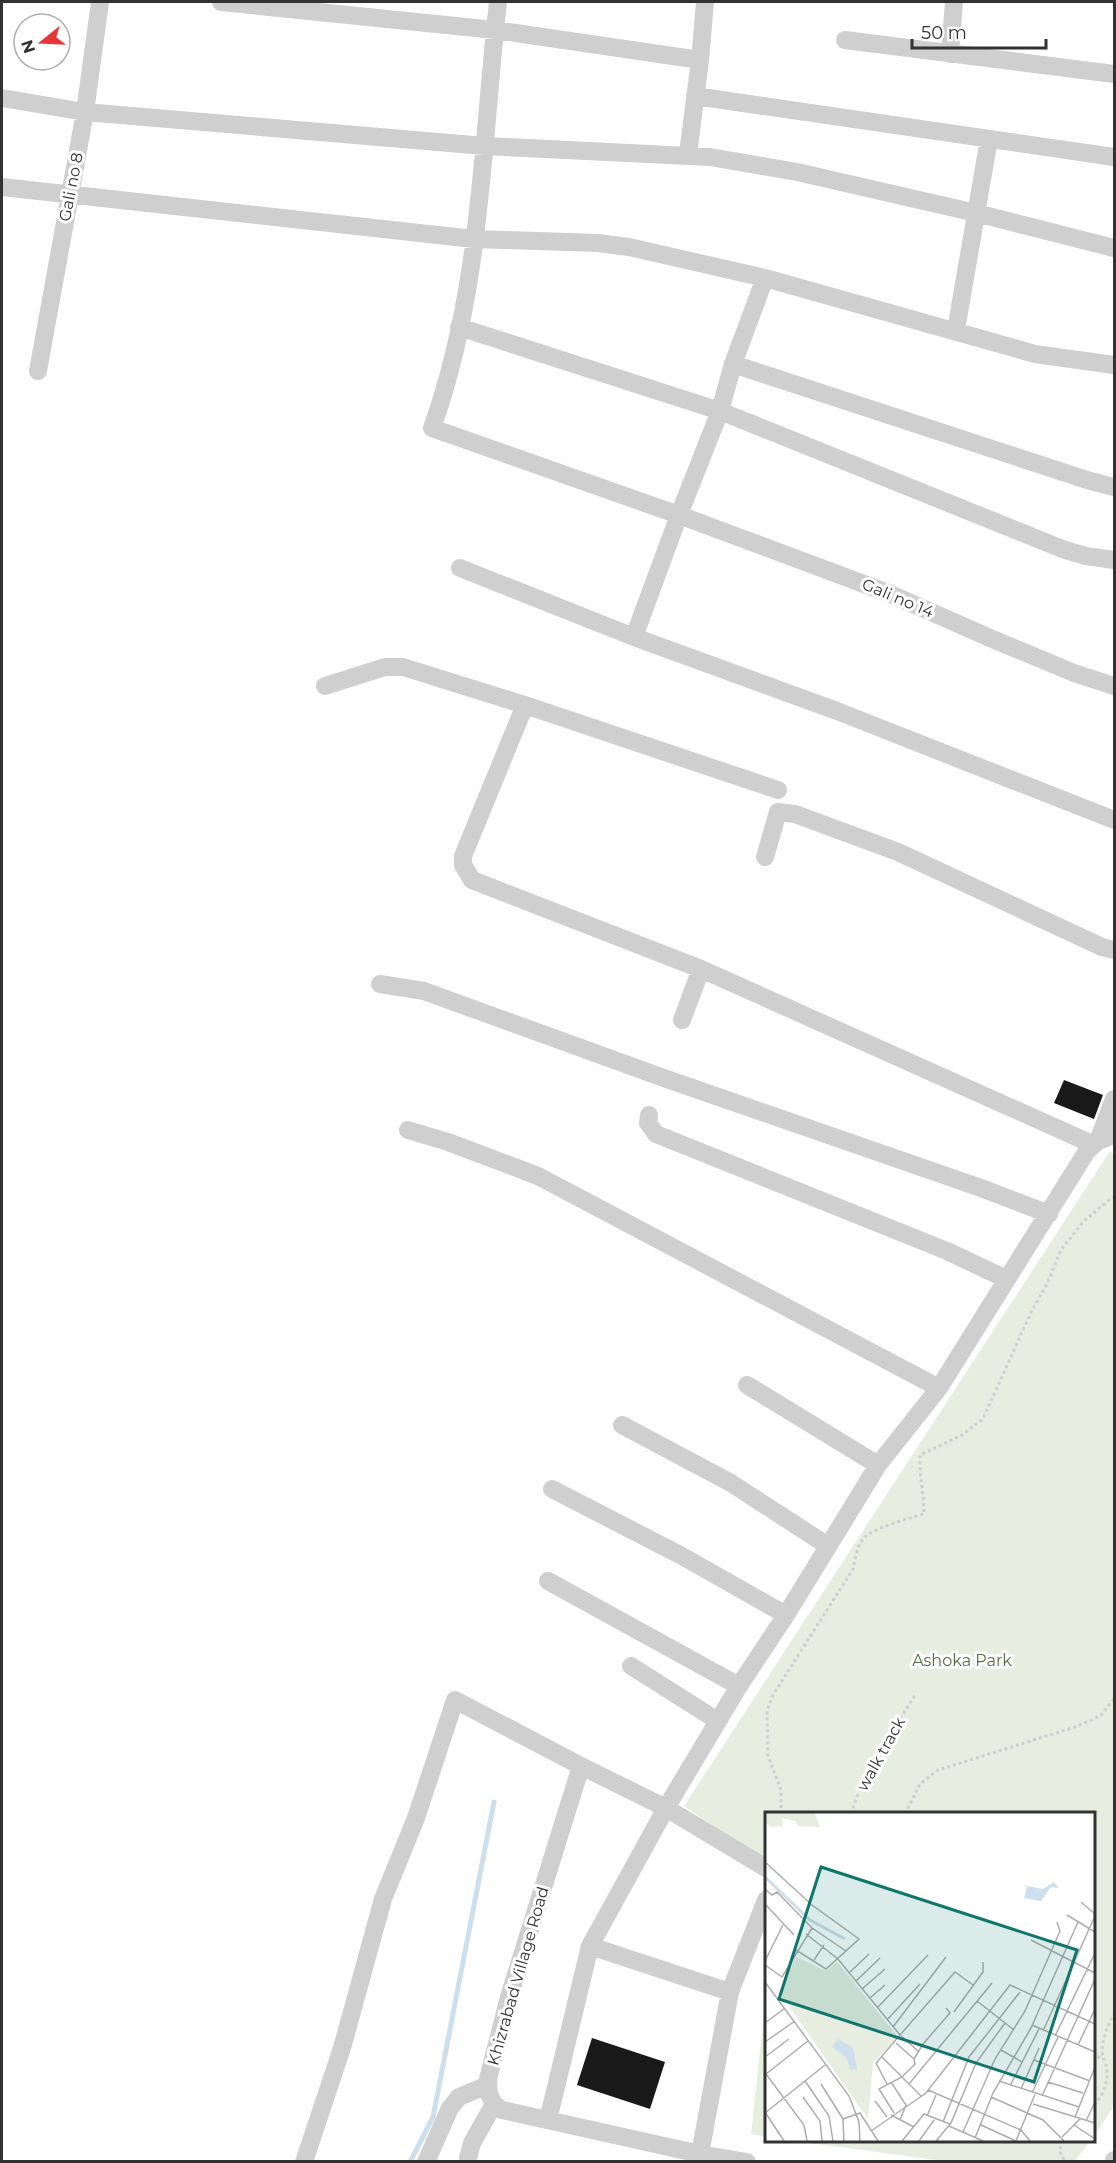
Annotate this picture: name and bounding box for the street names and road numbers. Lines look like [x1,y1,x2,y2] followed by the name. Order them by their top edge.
[55,151,87,223] street label: Gali no 8
[859,574,937,622] street label: Gali no 14
[853,1713,909,1794] street label: walk track
[483,1884,553,2068] street label: Khizrabad Village Road

